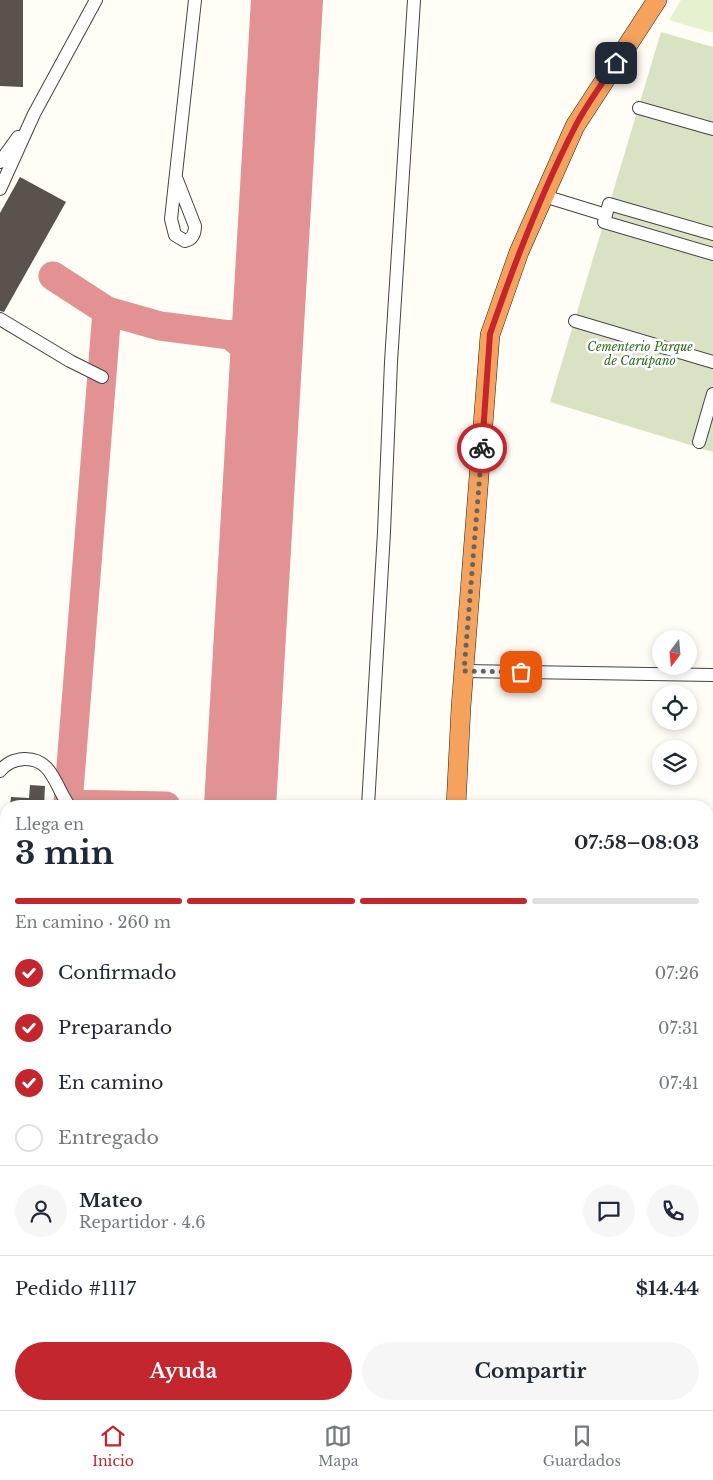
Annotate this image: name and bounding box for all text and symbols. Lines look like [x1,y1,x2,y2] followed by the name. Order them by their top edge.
[595,42,637,84] pin
[602,49,630,77] icon: home
[587,339,693,368] park label: Cementerio Parque de Carúpano
[457,423,507,473] courier
[468,434,496,462] icon: bike
[652,630,698,675] north arrow
[652,630,697,785] map controls
[500,651,542,693] pin
[507,658,535,686] icon: bag
[652,685,697,730] button: locate
[652,740,697,785] button: layers
[15,814,84,834] text: Llega en
[574,831,699,854] text: 07:58–08:03
[15,833,114,873] text: 3 min
[15,912,171,932] text: En camino · 260 m
[15,959,43,987] icon: check
[58,961,176,984] text: Confirmado
[655,963,699,983] text: 07:26
[15,1014,43,1042] icon: check
[58,1016,172,1039] text: Preparando
[658,1018,699,1038] text: 07:31
[15,1069,43,1097] icon: check
[58,1071,163,1094] text: En camino
[658,1073,699,1093] text: 07:41
[58,1126,159,1149] text: Entregado
[15,1185,67,1237] button: person
[583,1185,635,1237] button: chat
[647,1185,699,1237] button: phone
[79,1189,143,1212] text: Mateo
[79,1212,205,1232] text: Repartidor · 4.6
[15,1277,136,1300] text: Pedido #1117
[636,1277,699,1300] text: $14.44
[15,1342,352,1400] button: Ayuda
[362,1342,699,1400] button: Compartir
[92,1422,134,1470] tab: Inicio
[318,1422,358,1470] tab: Mapa
[543,1422,621,1470] tab: Guardados

